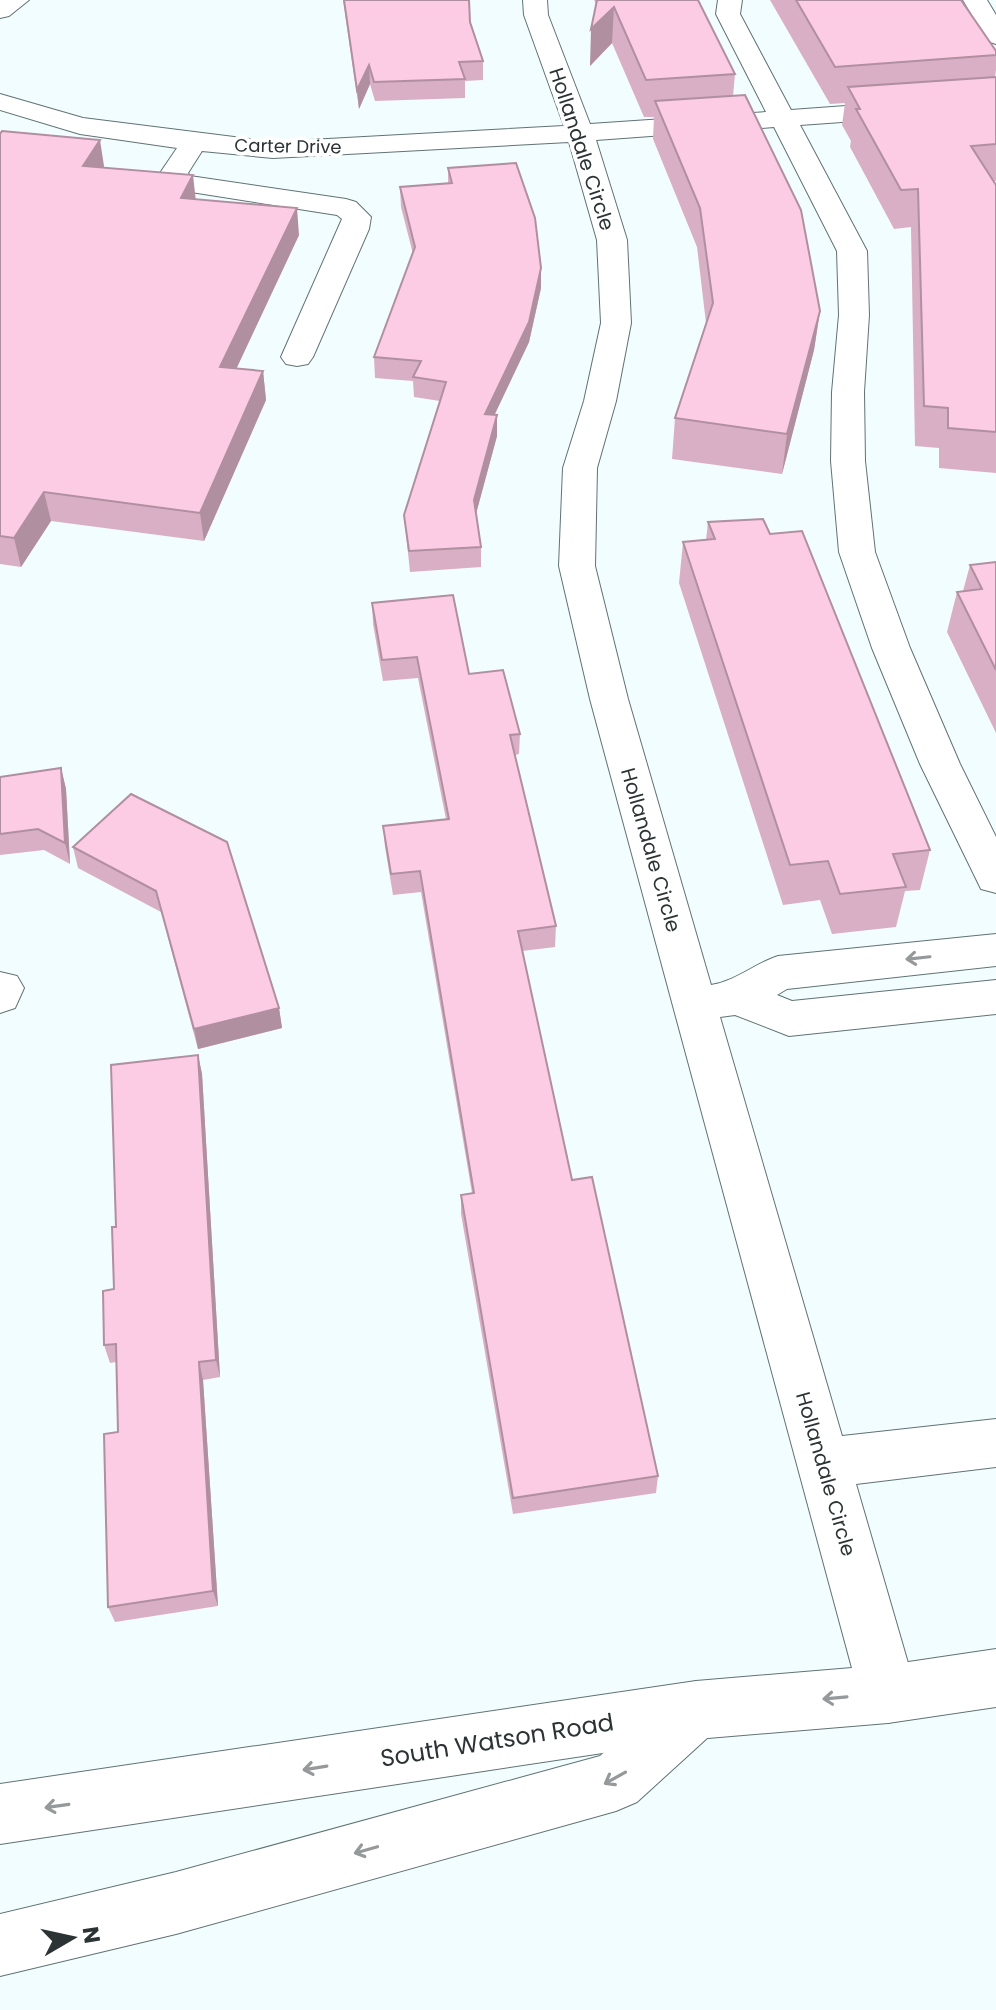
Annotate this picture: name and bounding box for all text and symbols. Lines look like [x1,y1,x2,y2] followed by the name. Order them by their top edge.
[542,64,622,234] street label: Hollandale Circle
[234,133,342,159] street label: Carter Drive
[614,765,688,935] street label: Hollandale Circle
[906,951,932,966] one-way arrow
[789,1389,863,1559] street label: Hollandale Circle
[822,1691,849,1706] one-way arrow
[378,1705,616,1775] street label: South Watson Road
[302,1761,328,1776] one-way arrow
[604,1770,627,1786] one-way arrow
[45,1799,71,1814] one-way arrow
[354,1844,380,1859] one-way arrow
[32,1898,112,1978] north arrow
[75,1924,108,1946] text: N

